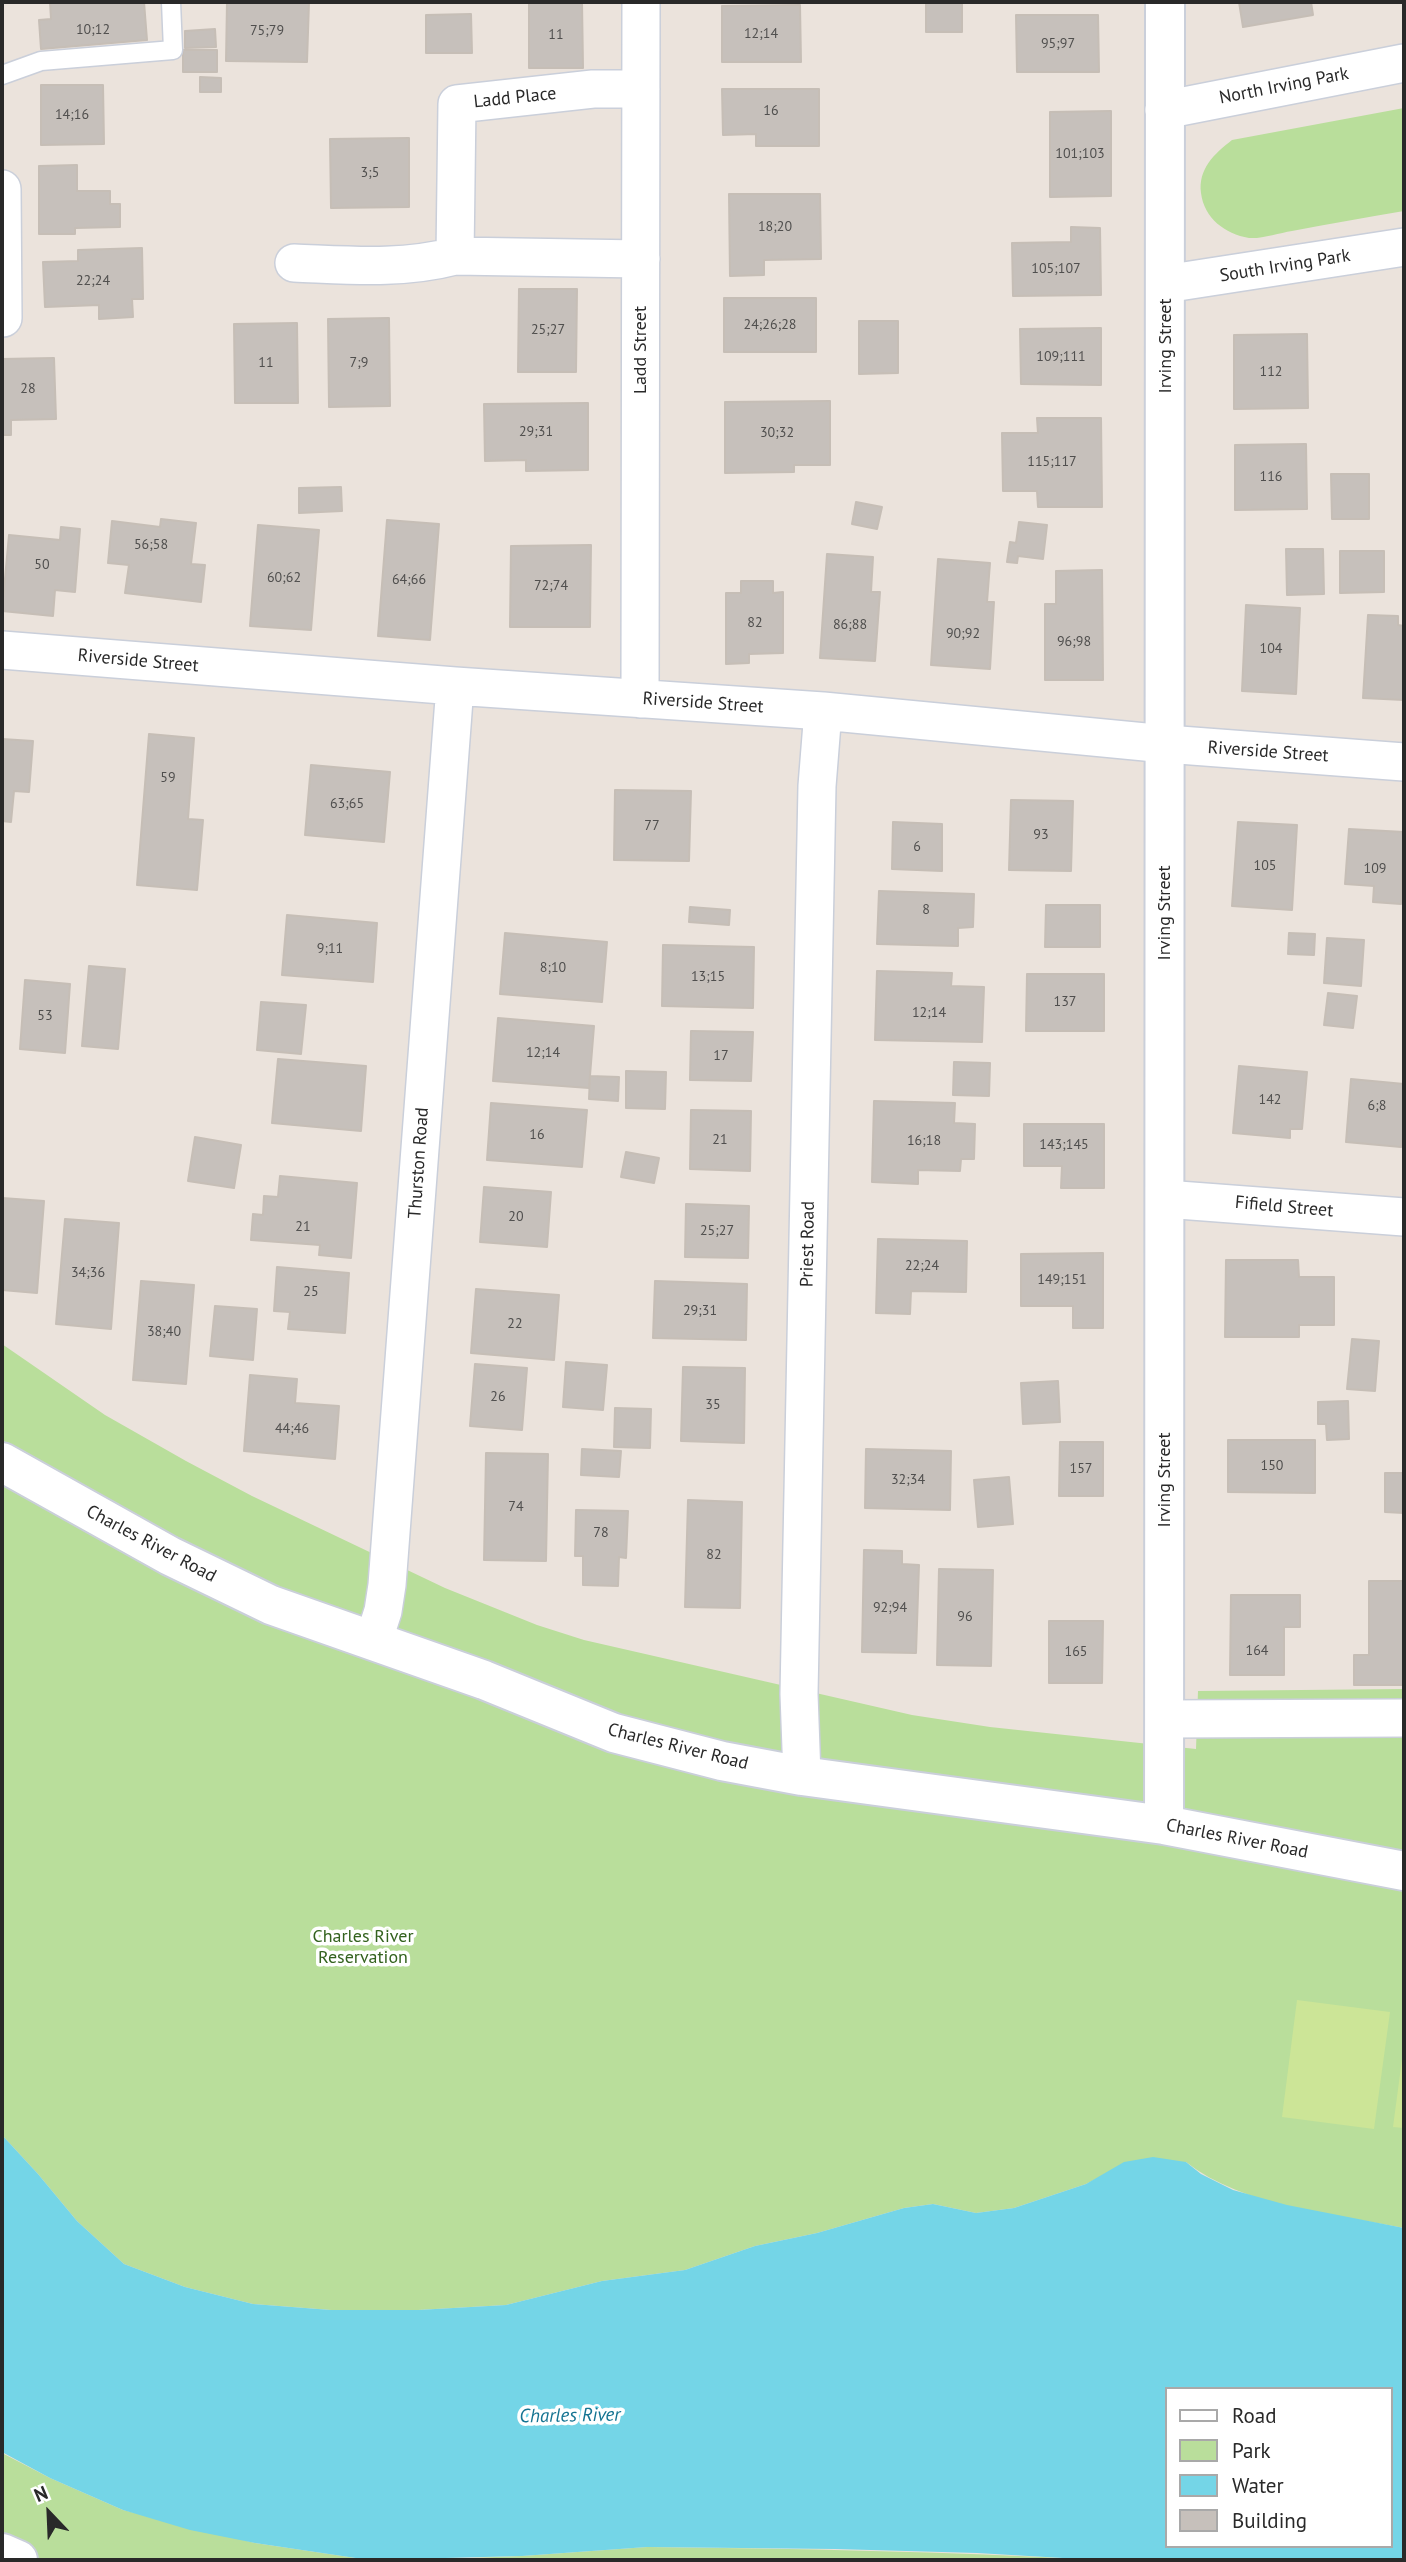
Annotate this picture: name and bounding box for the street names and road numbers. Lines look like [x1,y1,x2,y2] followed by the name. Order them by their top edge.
[1217,63,1351,109] street label: North Irving Park
[473,83,557,113] street label: Ladd Place
[1218,245,1352,287] street label: South Irving Park
[1155,298,1177,394] street label: Irving Street
[630,306,652,394] street label: Ladd Street
[77,645,199,677] street label: Riverside Street
[642,688,764,718] street label: Riverside Street
[1207,737,1329,767] street label: Riverside Street
[1154,865,1176,961] street label: Irving Street
[404,1107,434,1219] street label: Thurston Road
[1234,1192,1334,1222] street label: Fifield Street
[796,1201,820,1287] street label: Priest Road
[1154,1432,1176,1528] street label: Irving Street
[82,1501,220,1587] street label: Charles River Road
[605,1719,751,1775] street label: Charles River Road
[1164,1815,1310,1863] street label: Charles River Road

